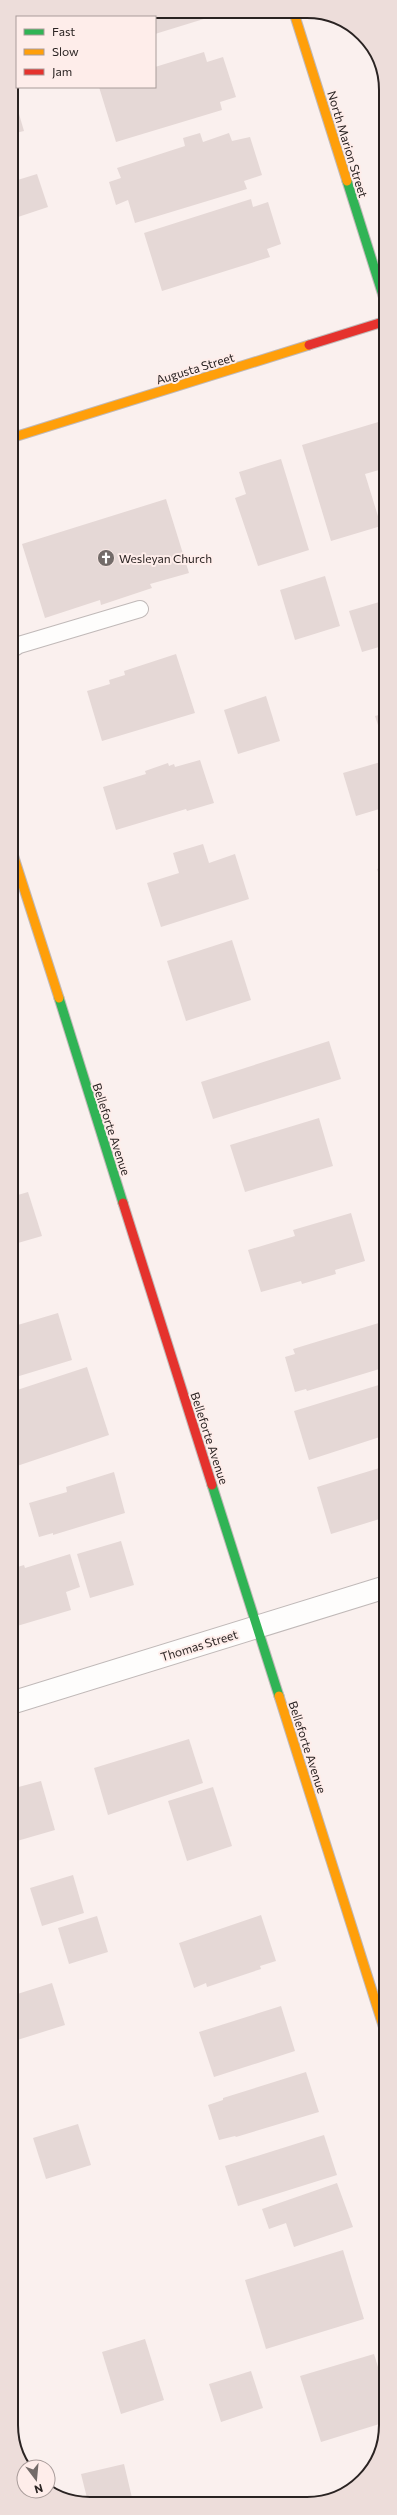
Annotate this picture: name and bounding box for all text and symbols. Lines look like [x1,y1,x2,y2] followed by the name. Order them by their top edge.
[16,16,156,88] legend
[52,24,75,38] text: Fast
[52,44,79,58] text: Slow
[52,64,72,79] text: Jam
[325,89,371,199] street label: North Marion Street
[154,349,236,387] street label: Augusta Street
[96,548,116,568] church icon: Wesleyan Church
[119,551,212,565] place label: Wesleyan Church
[90,1081,134,1177] street label: Belleforte Avenue
[188,1390,232,1486] street label: Belleforte Avenue
[159,1627,239,1663] street label: Thomas Street
[286,1699,330,1795] street label: Belleforte Avenue
[16,2459,56,2499] north arrow
[33,2482,45,2496] text: N

